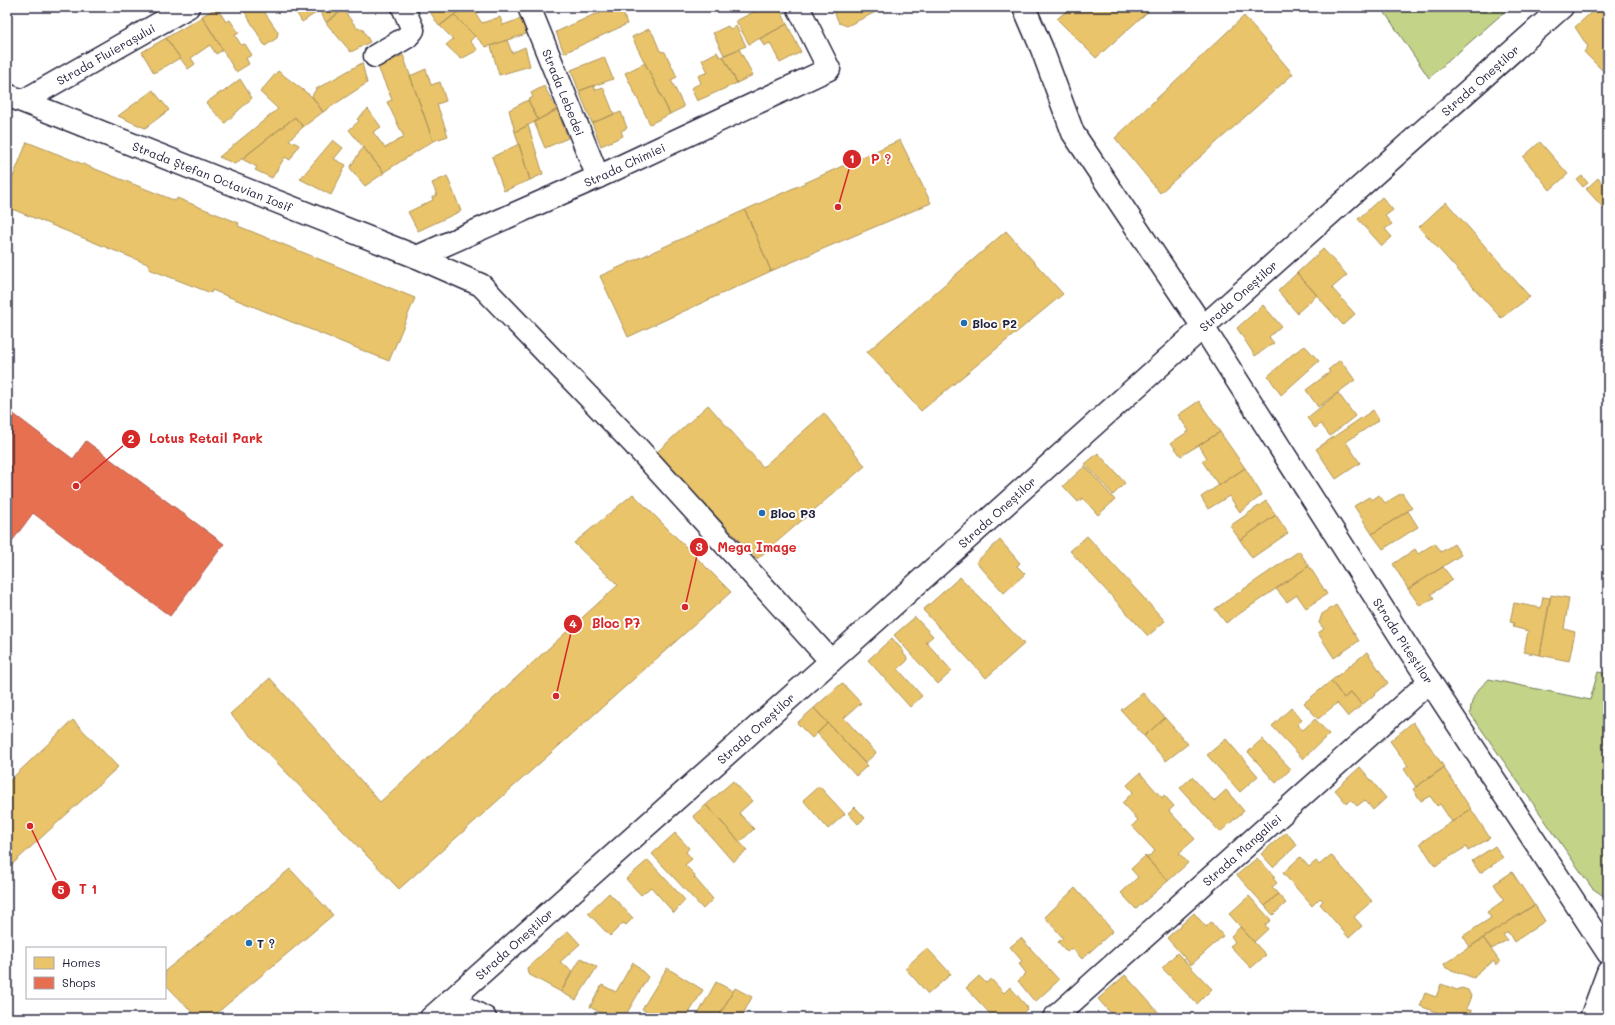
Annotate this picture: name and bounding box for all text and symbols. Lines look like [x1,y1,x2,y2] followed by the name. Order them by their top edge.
[53,20,158,88] street label: Strada Fluierașului
[1438,41,1522,119] street label: Strada Oneștilor
[539,47,588,138] street label: Strada Lebedei
[130,137,295,215] street label: Strada Ștefan Octavian Iosif
[581,139,668,190] street label: Strada Chimiei
[842,147,899,172] callout: P ?
[849,150,855,166] text: 1
[871,150,891,167] text: P ?
[1196,257,1280,335] street label: Strada Oneștilor
[972,315,1017,331] place label: Bloc P2
[959,318,969,328] marker: Bloc P2
[121,426,271,451] callout: Lotus Retail Park
[149,429,263,446] text: Lotus Retail Park
[128,430,135,446] text: 2
[955,473,1039,551] street label: Strada Oneștilor
[770,505,816,521] place label: Bloc P3
[757,508,767,518] marker: Bloc P3
[689,534,805,559] callout: Mega Image
[695,538,703,554] text: 3
[717,538,797,555] text: Mega Image
[1370,595,1437,687] street label: Strada Piteștilor
[563,611,648,636] callout: Bloc P7
[592,614,640,631] text: Bloc P7
[569,615,577,631] text: 4
[713,689,798,767] street label: Strada Oneștilor
[1199,810,1284,889] street label: Strada Mangaliei
[51,877,105,902] callout: T 1
[79,880,97,897] text: T 1
[57,881,65,897] text: 5
[472,905,556,983] street label: Strada Oneștilor
[257,935,275,951] place label: T ?
[244,938,254,948] marker: T ?
[26,947,166,999] legend
[62,954,101,970] text: Homes
[62,974,96,990] text: Shops

